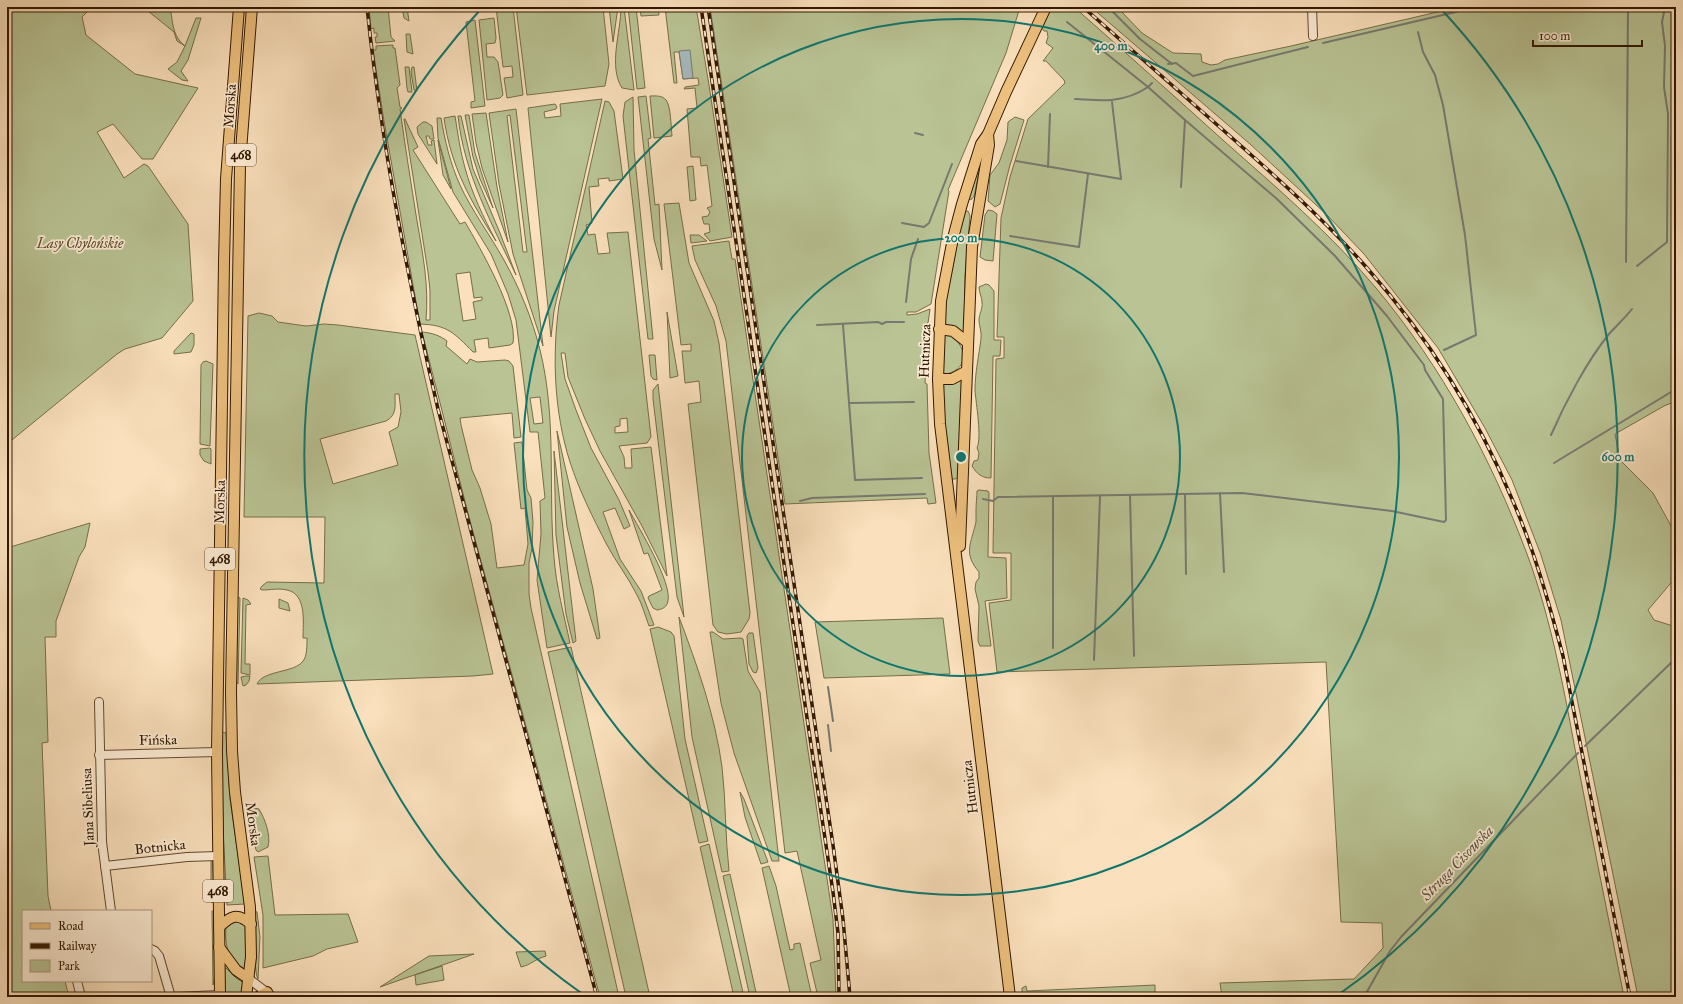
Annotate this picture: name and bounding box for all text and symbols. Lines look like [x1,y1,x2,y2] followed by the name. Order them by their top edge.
[1533,22,1642,48] scale bar
[1539,29,1570,43] text: 100 m
[1094,39,1129,54] text: 400 m
[220,83,240,129] street label: Morska
[226,144,256,166] road number: 468
[945,231,978,245] text: 200 m
[36,235,124,252] park label: Lasy Chylońskie
[916,324,934,378] street label: Hutnicza
[954,450,968,464] centre of rings
[1602,450,1635,464] text: 600 m
[211,480,229,524] street label: Morska
[205,548,235,570] road number: 468
[139,731,177,749] street label: Fińska
[958,759,982,815] street label: Hutnicza
[78,767,99,848] street label: Jana Sibeliusa
[242,801,264,847] street label: Morska
[1416,822,1497,905] water label: Struga Cisowska
[134,836,186,858] street label: Botnicka
[203,880,233,902] road number: 468
[22,910,152,982] legend
[58,919,84,933] text: Road
[58,939,97,953] text: Railway
[58,959,80,973] text: Park

